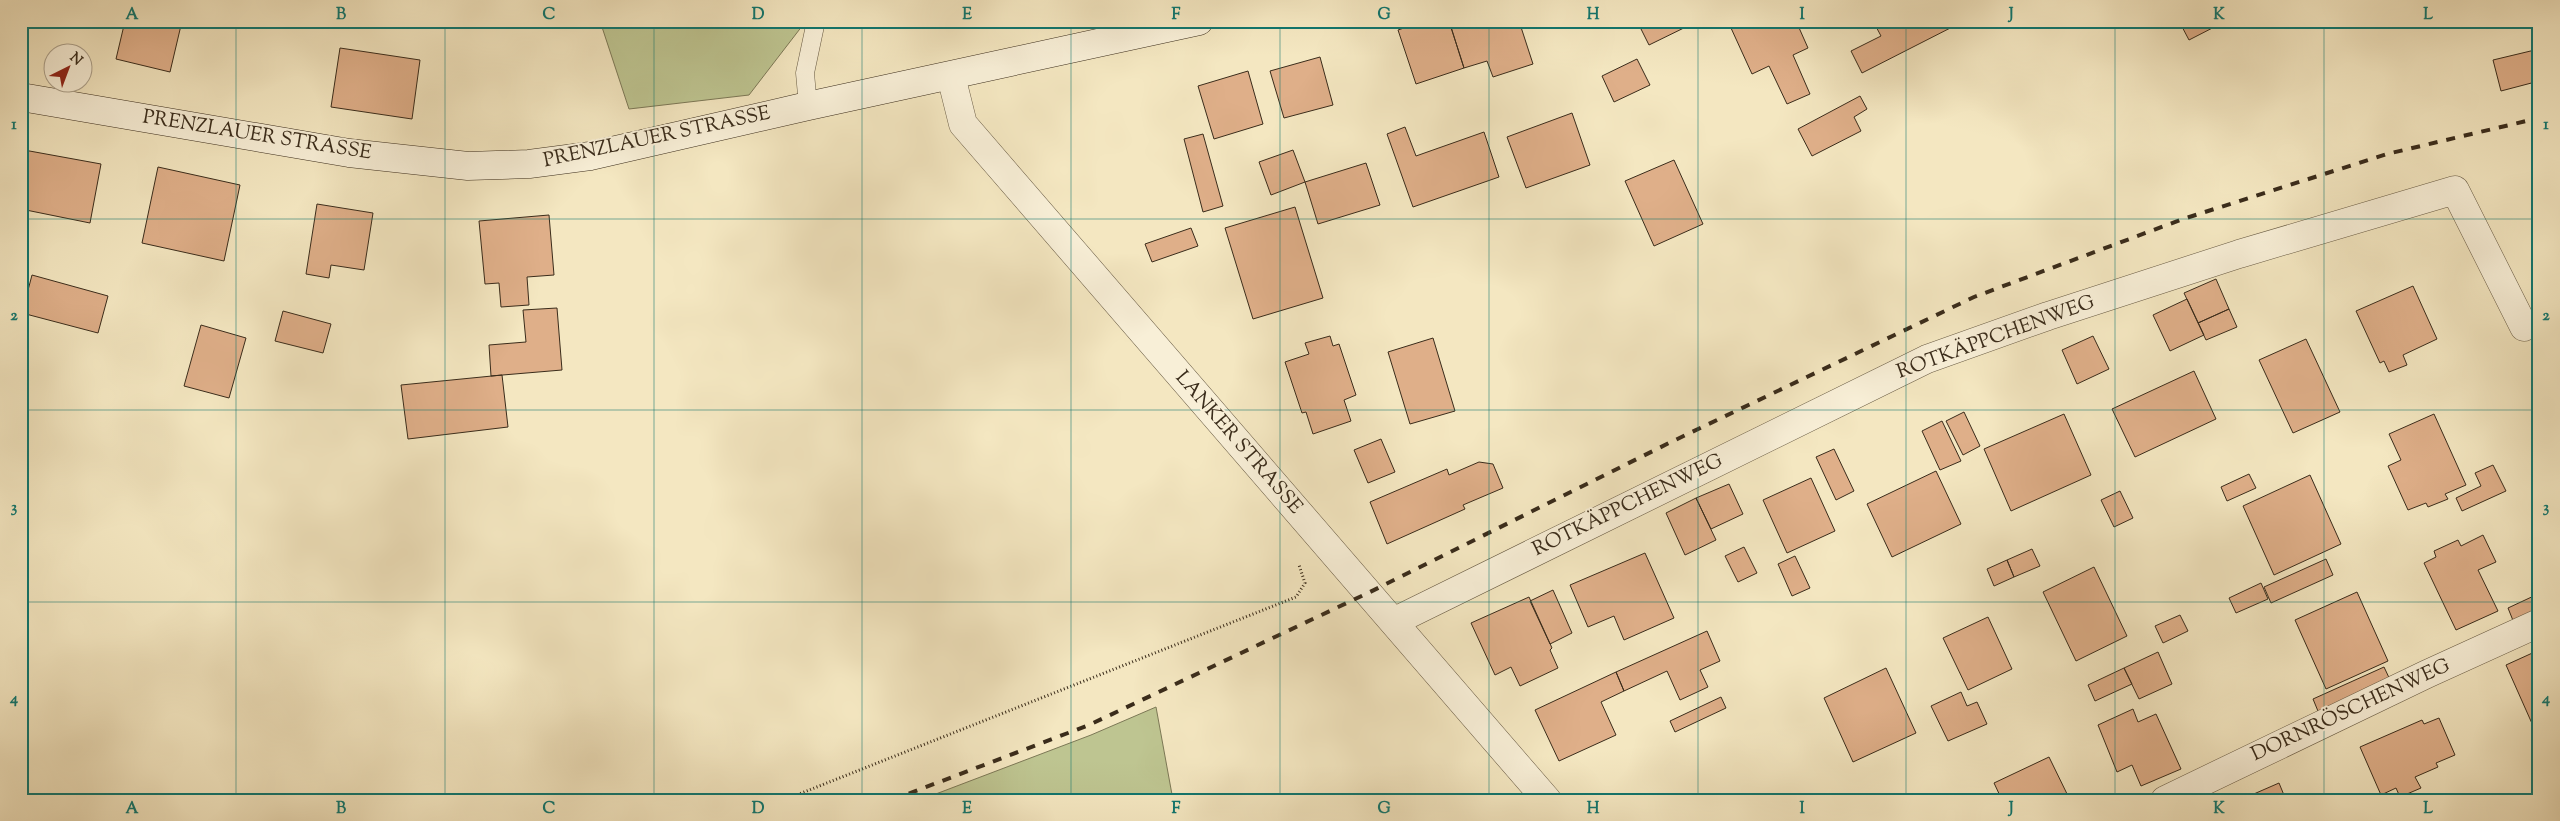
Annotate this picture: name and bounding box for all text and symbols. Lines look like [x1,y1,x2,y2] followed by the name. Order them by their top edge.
[126,4,139,27] text: A
[336,4,346,27] text: B
[543,4,556,27] text: C
[752,4,765,27] text: D
[962,4,972,27] text: E
[1172,4,1181,27] text: F
[1377,4,1391,27] text: G
[1587,4,1600,27] text: H
[1799,4,1805,27] text: I
[2007,4,2014,27] text: J
[2213,4,2225,27] text: K
[2423,4,2433,27] text: L
[42,42,92,92] north arrow
[65,49,86,71] text: N
[541,100,773,176] street label: PRENZLAUER STRASSE
[141,104,373,168] street label: PRENZLAUER STRASSE
[11,114,17,137] text: 1
[2543,114,2549,137] text: 1
[1893,289,2099,387] street label: ROTKÄPPCHENWEG
[10,305,18,328] text: 2
[2542,305,2550,328] text: 2
[1167,365,1309,521] street label: LANKER STRASSE
[1528,447,1728,565] street label: ROTKÄPPCHENWEG
[11,497,18,520] text: 3
[2543,497,2550,520] text: 3
[2246,651,2455,770] street label: DORNRÖSCHENWEG
[9,688,18,711] text: 4
[2541,688,2550,711] text: 4
[126,798,139,821] text: A
[336,798,346,821] text: B
[543,798,556,821] text: C
[752,798,765,821] text: D
[962,798,972,821] text: E
[1172,798,1181,821] text: F
[1377,798,1391,821] text: G
[1587,798,1600,821] text: H
[1799,798,1805,821] text: I
[2007,798,2014,821] text: J
[2213,798,2225,821] text: K
[2423,798,2433,821] text: L

